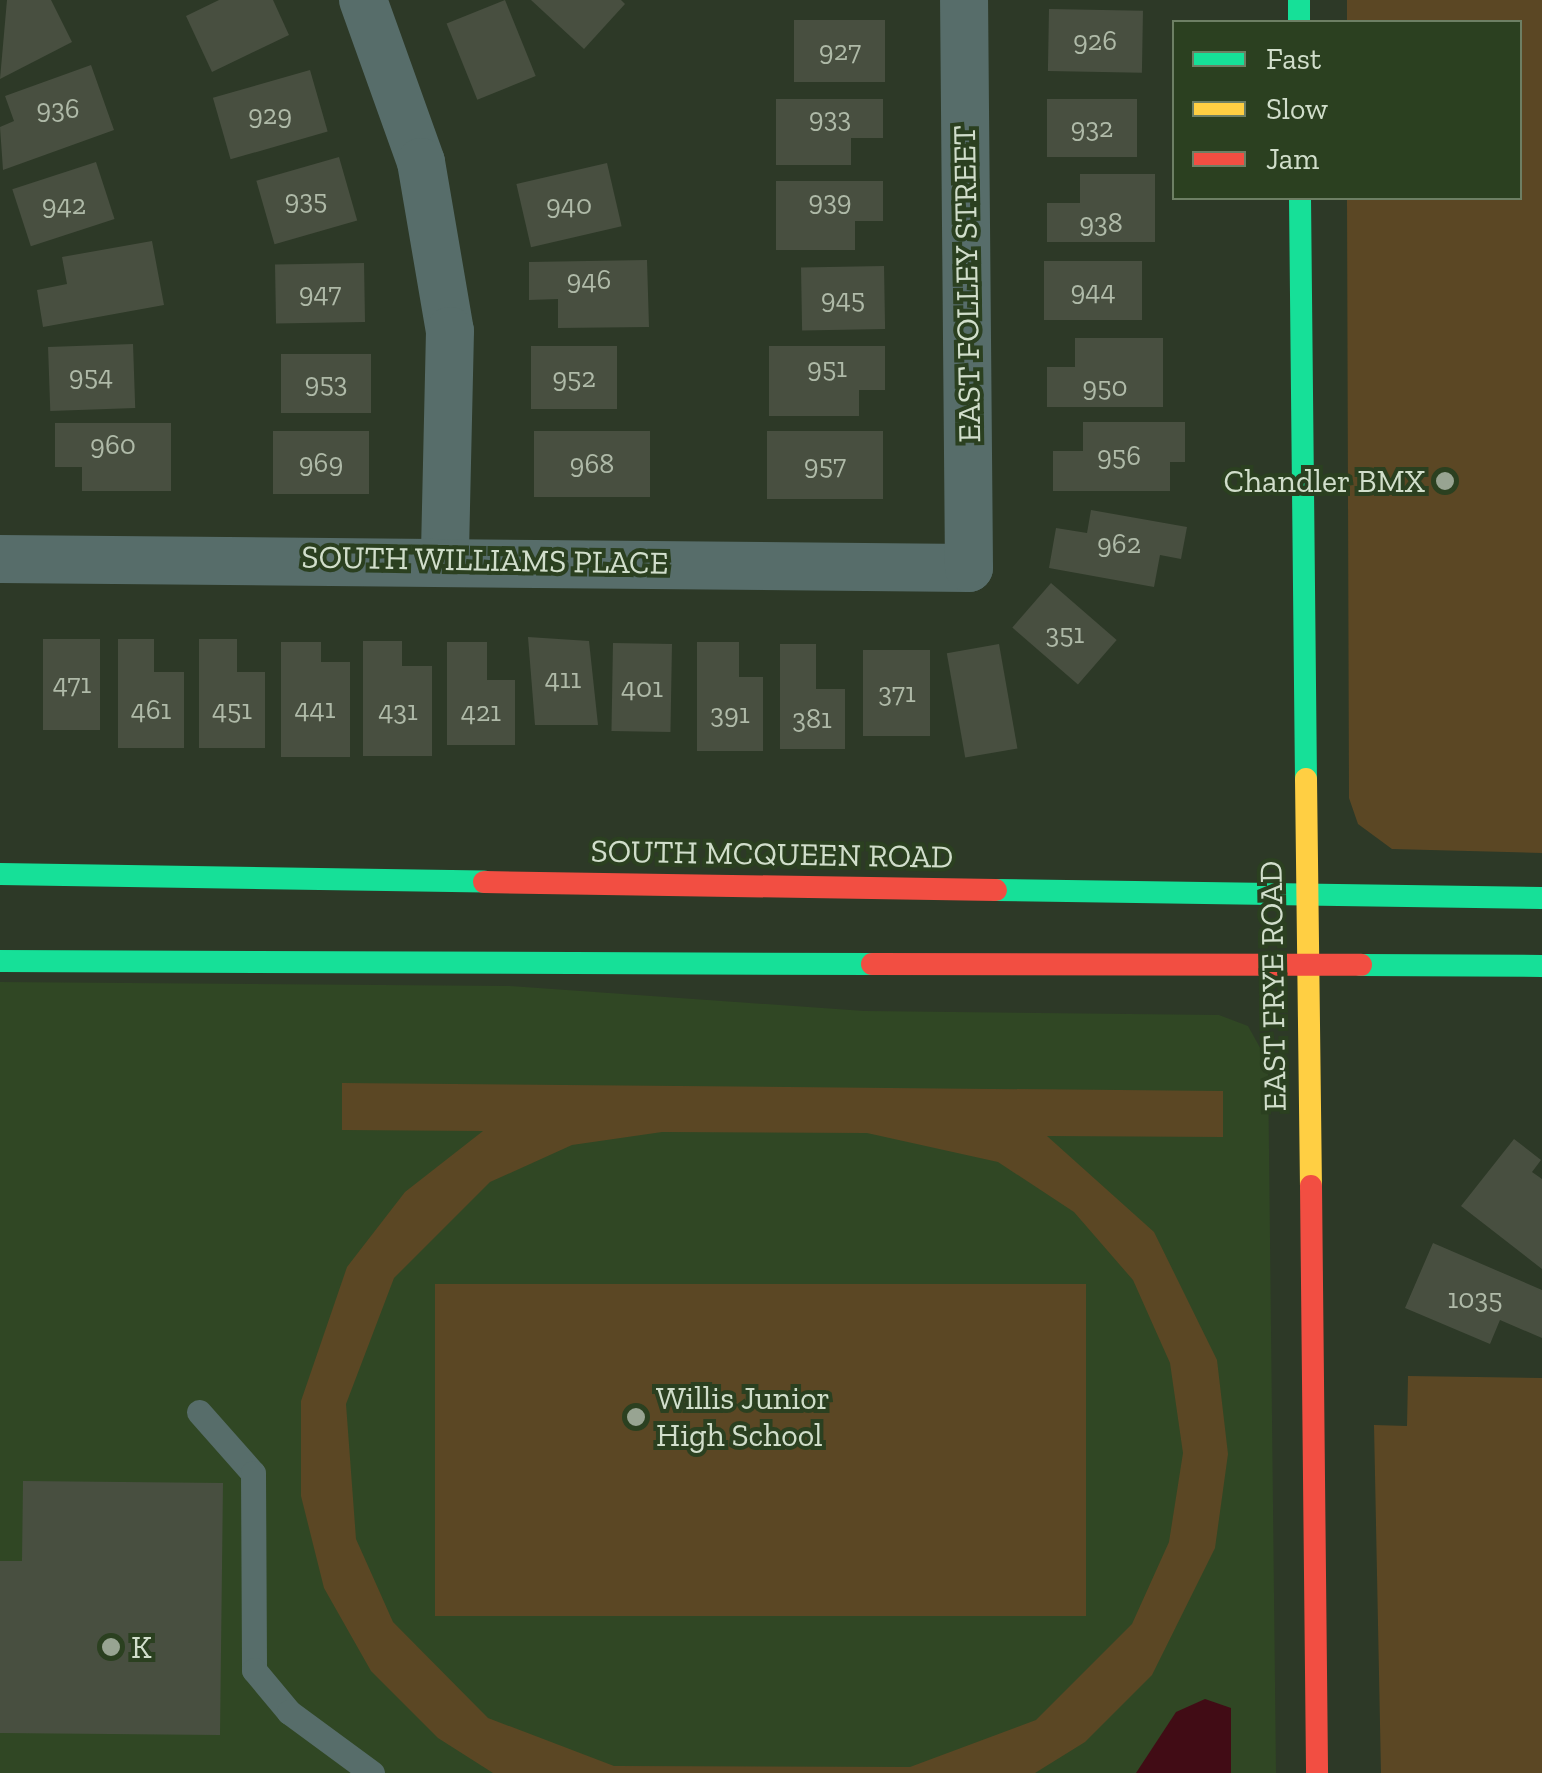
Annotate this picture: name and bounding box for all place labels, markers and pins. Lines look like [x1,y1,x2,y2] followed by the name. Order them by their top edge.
[1223,462,1425,500] place label: Chandler BMX
[1434,470,1456,492] marker: Chandler BMX
[656,1380,831,1455] place label: Willis Junior High School
[625,1406,647,1428] marker: Willis Junior High School
[131,1628,152,1666] place label: K
[100,1636,122,1658] marker: K

